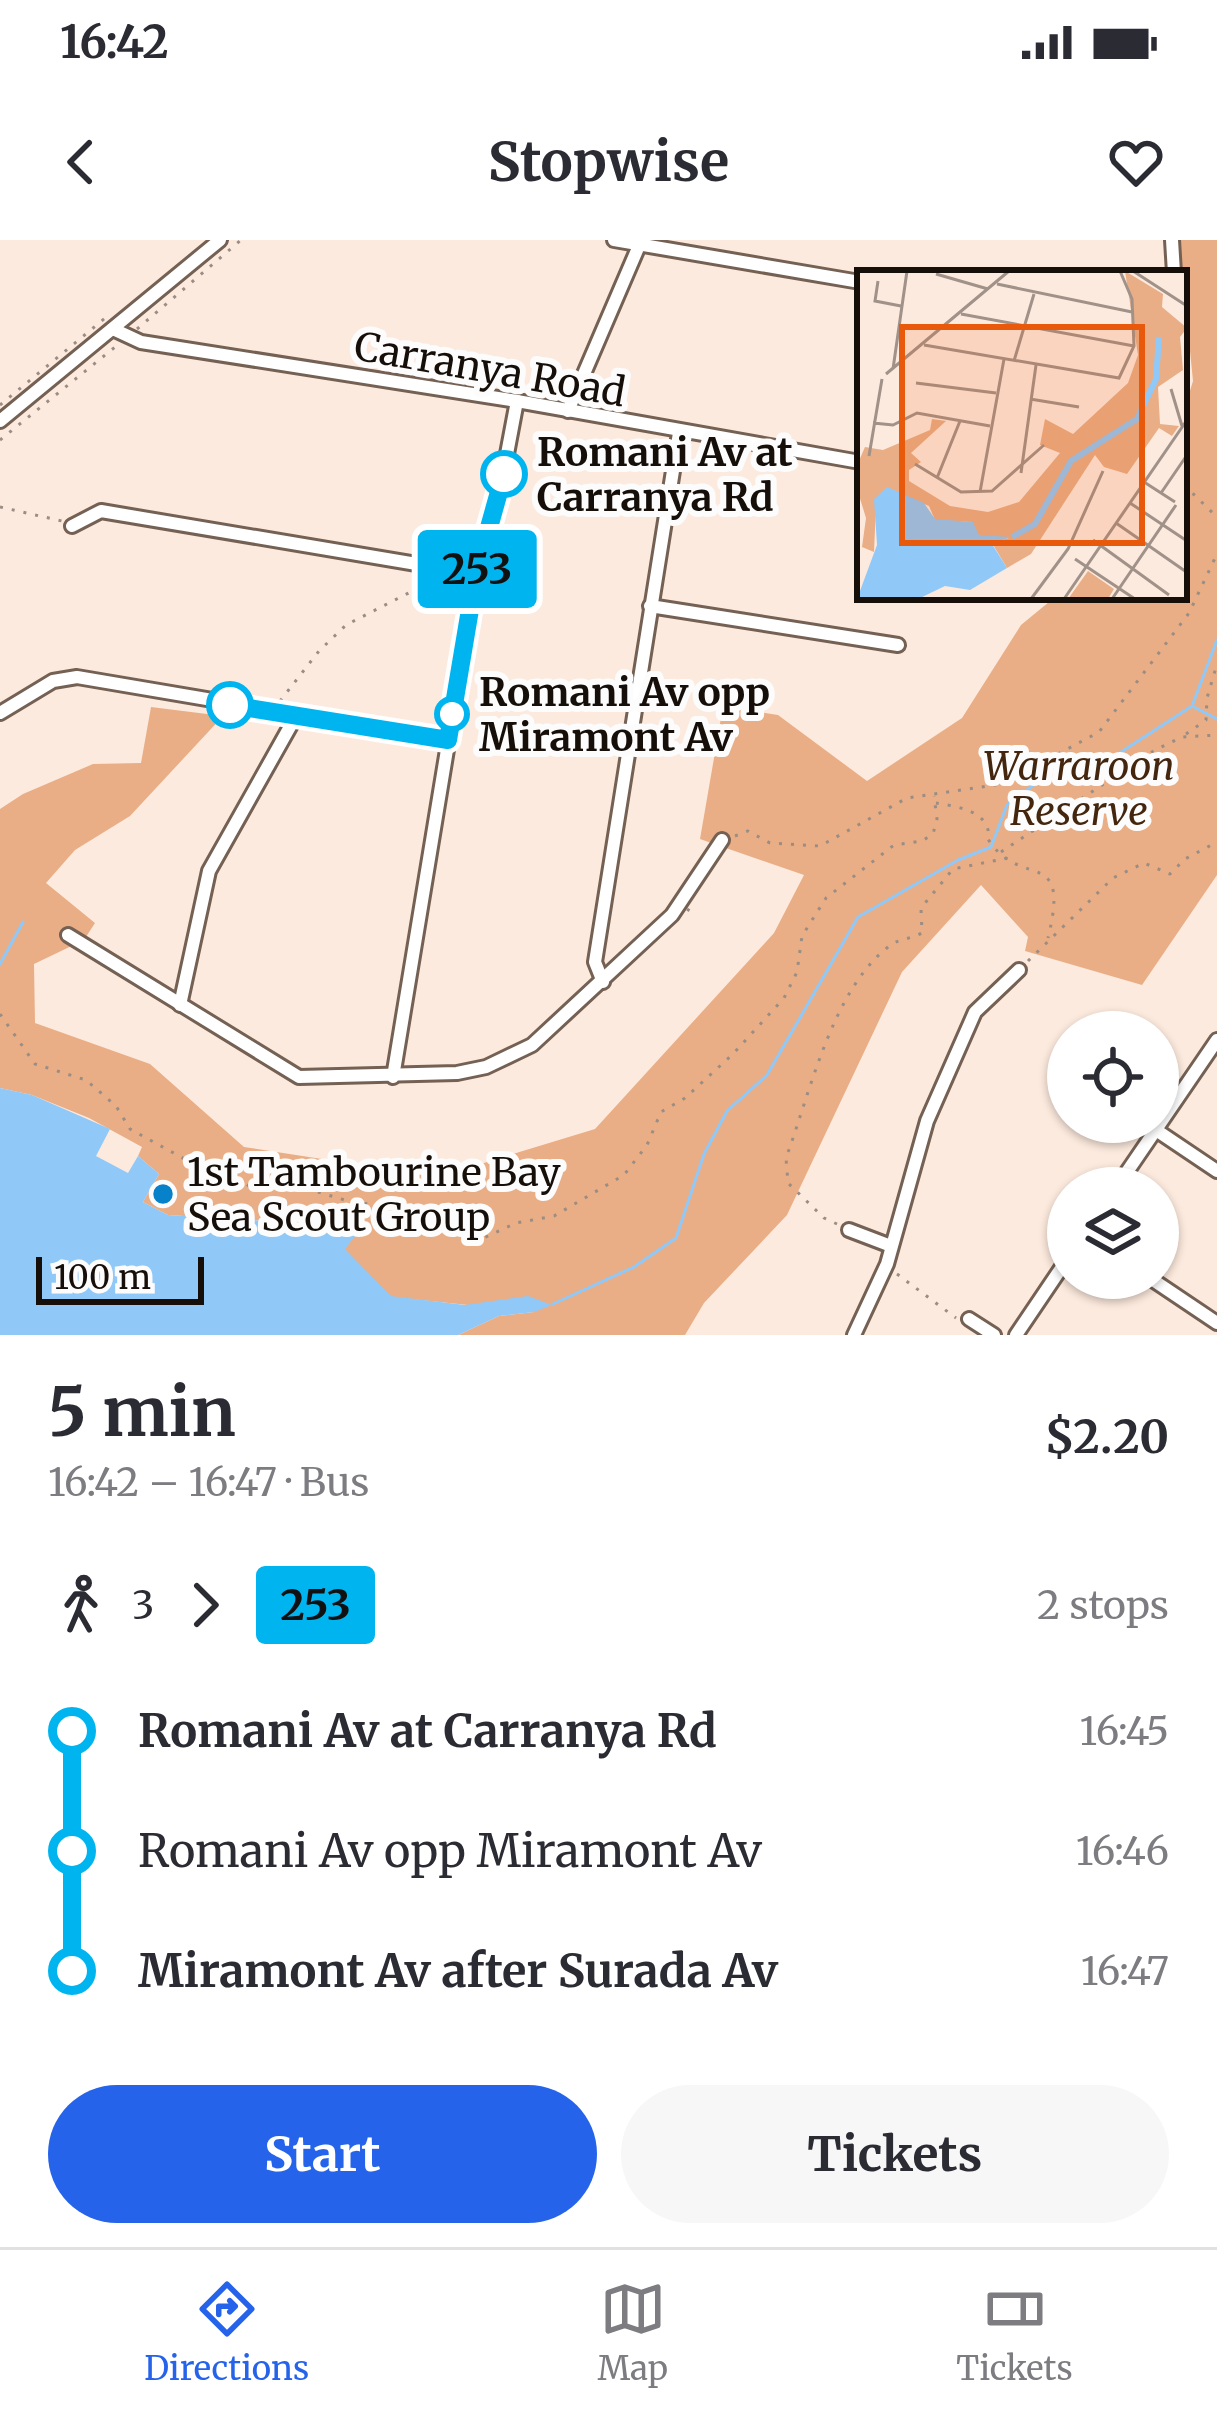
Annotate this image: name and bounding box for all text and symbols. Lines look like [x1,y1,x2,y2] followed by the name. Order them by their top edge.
[60,14,169,70] text: 16:42
[488,128,729,196] text: Stopwise
[48,129,114,195] icon: back
[1103,129,1169,195] icon: heart
[857,270,1187,600] inset map
[351,322,629,417] street label: Carranya Road
[537,428,793,522] place label: Romani Av at Carranya Rd
[482,452,526,496] marker: Romani Av at Carranya Rd
[408,530,546,608] line badge: 253
[442,543,512,595] text: 253
[479,668,770,762] place label: Romani Av opp Miramont Av
[208,683,252,727] unlabelled marker
[436,698,468,730] marker: Romani Av opp Miramont Av
[983,742,1175,836] park label: Warraroon Reserve
[1047,1011,1179,1299] map controls
[1047,1011,1179,1143] button: locate
[187,1148,561,1242] place label: 1st Tambourine Bay Sea Scout Group
[1047,1167,1179,1299] button: layers
[150,1181,176,1207] marker: 1st Tambourine Bay Sea Scout Group
[36,1251,204,1304] scale bar
[54,1257,151,1298] text: 100 m
[48,1371,236,1454] text: 5 min
[1045,1409,1169,1465] text: $2.20
[48,1458,369,1507] text: 16:42 – 16:47 · Bus
[48,1572,114,1638] icon: walk
[172,1572,238,1638] icon: forward
[280,1579,351,1631] text: 253
[132,1581,154,1630] text: 3
[1037,1581,1169,1630] text: 2 stops
[138,1703,717,1759] text: Romani Av at Carranya Rd
[1080,1707,1169,1756] text: 16:45
[138,1823,762,1879] text: Romani Av opp Miramont Av
[1076,1827,1169,1876] text: 16:46
[138,1943,778,1999] text: Miramont Av after Surada Av
[1081,1947,1169,1996] text: 16:47
[48,2085,597,2223] button: Start
[621,2085,1169,2223] button: Tickets
[144,2276,309,2389] tab: Directions
[598,2276,668,2389] tab: Map
[956,2276,1073,2389] tab: Tickets

